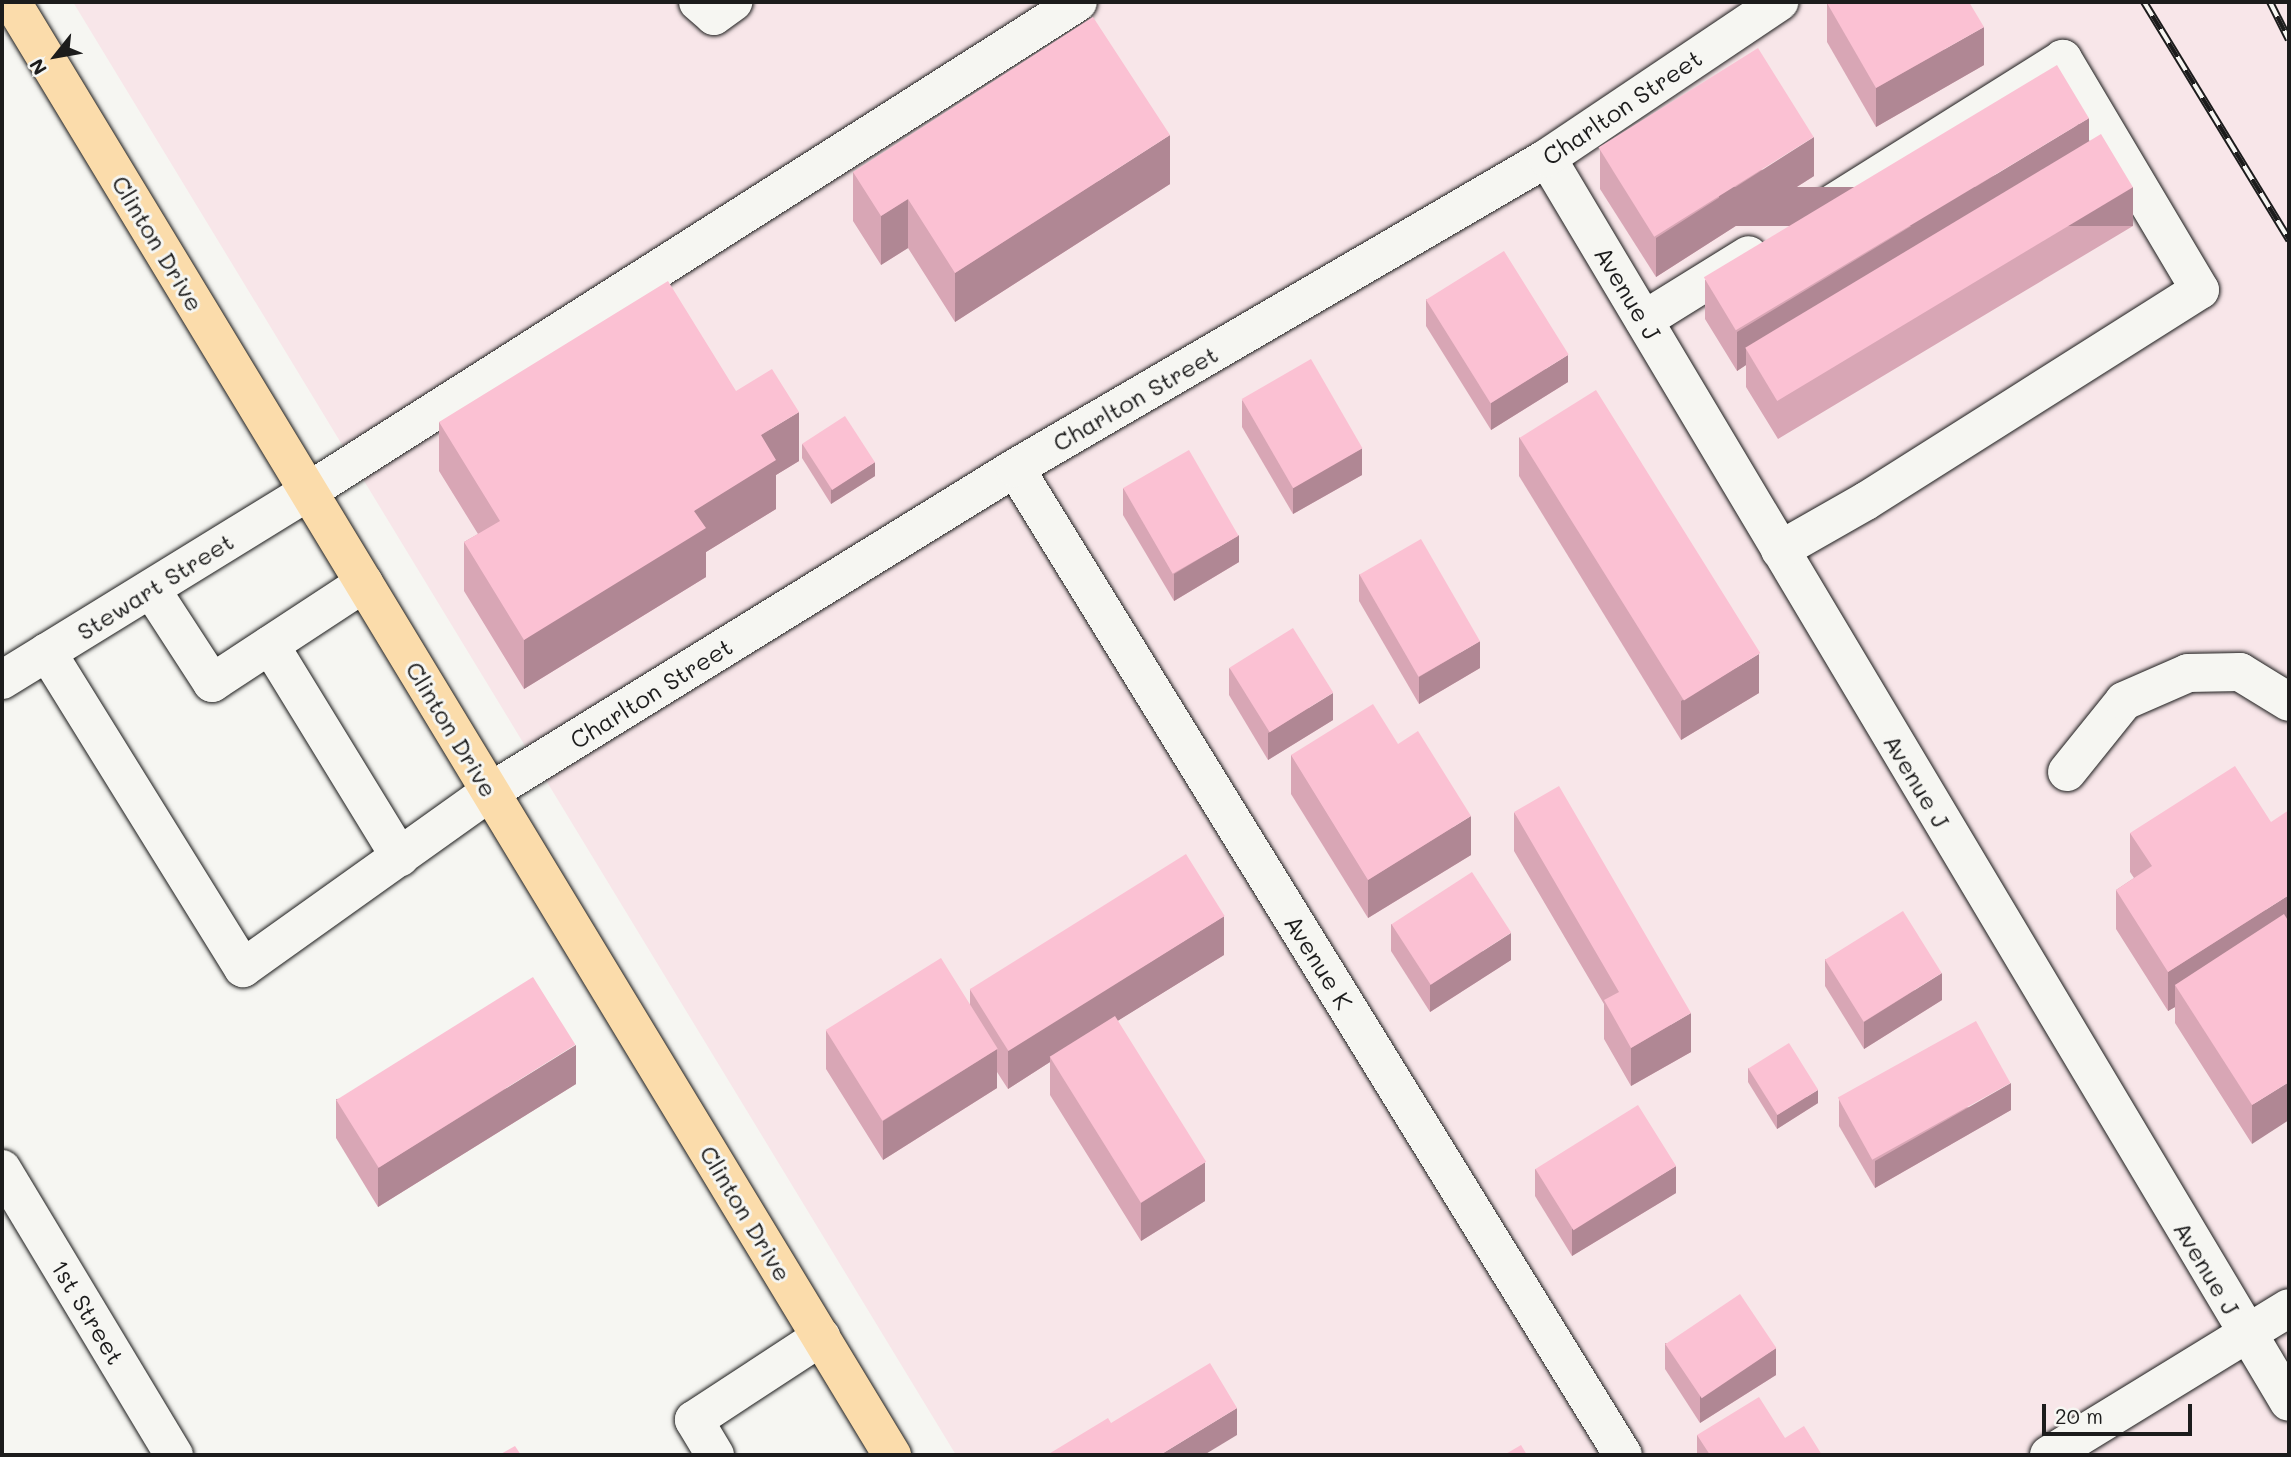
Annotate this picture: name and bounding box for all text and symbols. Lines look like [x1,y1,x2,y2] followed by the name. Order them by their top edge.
[21,21,91,91] north arrow
[1537,43,1707,171] street label: Charlton Street
[23,54,52,80] text: N
[106,170,210,316] street label: Clinton Drive
[1589,241,1667,345] street label: Avenue J
[1047,339,1223,457] street label: Charlton Street
[71,526,239,646] street label: Stewart Street
[565,632,737,754] street label: Charlton Street
[400,656,504,802] street label: Clinton Drive
[1878,729,1956,833] street label: Avenue J
[1279,910,1359,1014] street label: Avenue K
[694,1140,798,1286] street label: Clinton Drive
[2168,1216,2246,1320] street label: Avenue J
[46,1254,130,1370] street label: 1st Street
[2046,1390,2196,1434] scale bar
[2055,1402,2103,1429] text: 20 m

